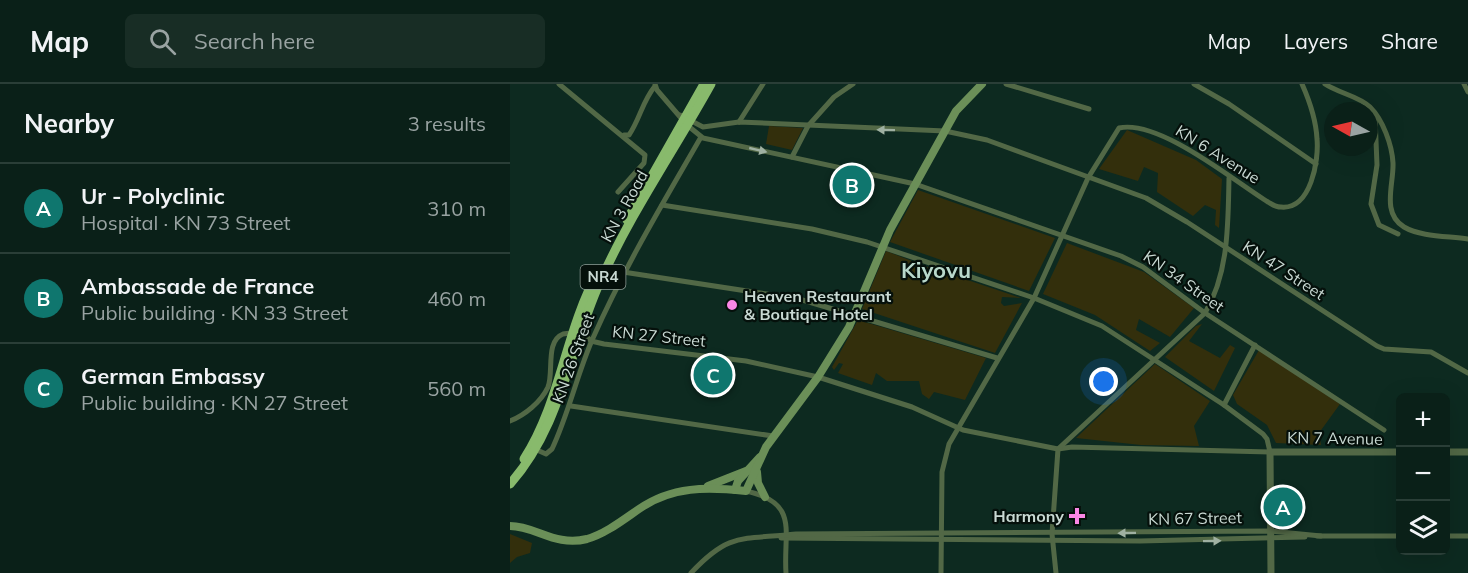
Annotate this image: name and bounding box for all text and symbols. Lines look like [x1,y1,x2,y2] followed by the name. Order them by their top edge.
[125,14,545,68] search box
[30,24,89,59] text: Map
[146,25,179,58] icon: search
[194,27,315,55] text: Search here
[1208,28,1251,54] text: Map
[1284,28,1348,54] text: Layers
[1381,28,1438,54] text: Share
[1324,102,1378,156] north arrow
[24,107,114,140] text: Nearby
[408,111,486,136] text: 3 results
[1172,120,1264,188] street label: KN 6 Avenue
[877,125,896,134] one-way arrow
[749,145,768,155] one-way arrow
[832,162,872,208] pin: B
[596,166,652,246] street label: KN 3 Road
[81,182,225,210] text: Ur - Polyclinic
[36,196,51,221] text: A
[427,196,486,221] text: 310 m
[81,210,291,235] text: Hospital · KN 73 Street
[1239,236,1329,304] street label: KN 47 Street
[1140,246,1229,316] street label: KN 34 Street
[901,256,971,284] district label: Kiyovu
[580,265,626,289] road number: NR4
[81,272,314,300] text: Ambassade de France
[37,286,50,311] text: B
[427,286,486,311] text: 460 m
[744,286,891,324] place label: Heaven Restaurant & Boutique Hotel
[725,298,739,312] marker: Heaven Restaurant & Boutique Hotel
[81,300,348,325] text: Public building · KN 33 Street
[548,310,599,406] street label: KN 26 Street
[611,321,707,351] street label: KN 27 Street
[694,352,732,398] pin: C
[81,362,265,390] text: German Embassy
[1089,367,1118,396] your location
[37,376,50,401] text: C
[427,376,486,401] text: 560 m
[81,390,348,415] text: Public building · KN 27 Street
[1396,393,1450,555] map controls
[1396,393,1450,447] button: +
[1287,427,1383,449] street label: KN 7 Avenue
[1396,447,1450,501] button: −
[1264,484,1302,530] pin: A
[1396,501,1450,555] button: layers
[993,506,1064,526] place label: Harmony
[1068,507,1086,525] marker: Harmony
[1148,507,1243,529] street label: KN 67 Street
[1118,528,1137,538] one-way arrow
[1203,536,1222,545] one-way arrow

